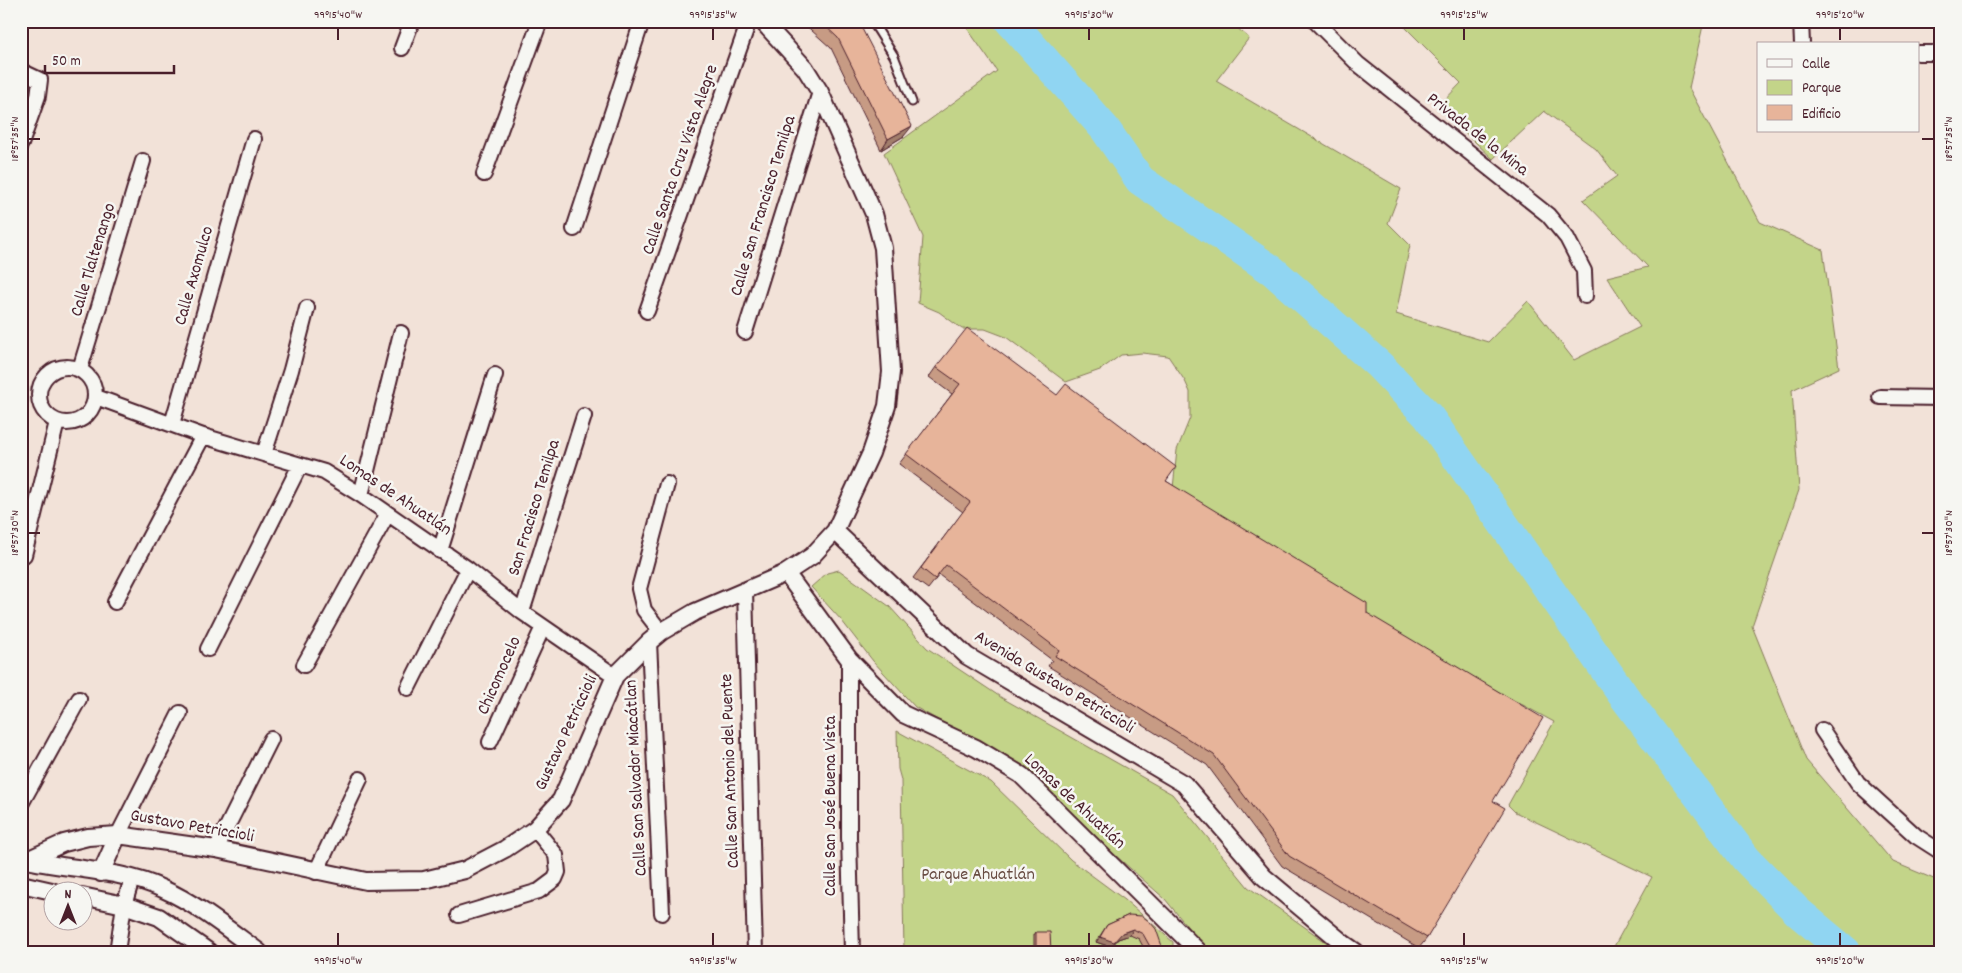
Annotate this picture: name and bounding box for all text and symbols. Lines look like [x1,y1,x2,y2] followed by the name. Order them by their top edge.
[314,7,362,24] text: 99°15'40"W
[689,7,737,24] text: 99°15'35"W
[1065,7,1113,24] text: 99°15'30"W
[1440,7,1488,24] text: 99°15'25"W
[1816,7,1864,24] text: 99°15'20"W
[45,42,174,74] scale bar
[1757,42,1920,132] legend
[52,51,81,73] text: 50 m
[1802,54,1831,76] text: Calle
[637,62,725,258] street label: Calle Santa Cruz Vista Alegre
[1802,78,1842,100] text: Parque
[1421,87,1534,183] street label: Privada de la Mina
[1802,104,1841,126] text: Edificio
[725,112,804,299] street label: Calle San Francisco Temilpa
[7,116,24,161] text: 18°57'35"N
[1941,116,1958,161] text: 18°57'35"N
[65,200,123,320] street label: Calle Tlaltenango
[169,223,221,329] street label: Calle Axomulco
[502,436,568,579] street label: San Fracisco Temilpa
[334,449,456,543] street label: Lomas de Ahuatlán
[7,510,24,556] text: 18°57'30"N
[1941,510,1958,556] text: 18°57'30"N
[969,625,1139,741] street label: Avenida Gustavo Petriccioli
[472,633,528,719] street label: Chicomocelo
[529,671,605,795] street label: Gustavo Petriccioli
[715,673,747,869] street label: Calle San Antonio del Puente
[619,679,655,877] street label: Calle San Salvador Miacátlan
[819,715,844,896] street label: Calle San José Buena Vista
[1018,748,1130,856] street label: Lomas de Ahuatlán
[128,804,256,850] street label: Gustavo Petriccioli
[921,863,1035,888] park label: Parque Ahuatlán
[42,880,92,930] north arrow
[65,885,72,905] text: N
[314,953,362,970] text: 99°15'40"W
[689,953,737,970] text: 99°15'35"W
[1065,953,1113,970] text: 99°15'30"W
[1440,953,1488,970] text: 99°15'25"W
[1816,953,1864,970] text: 99°15'20"W

